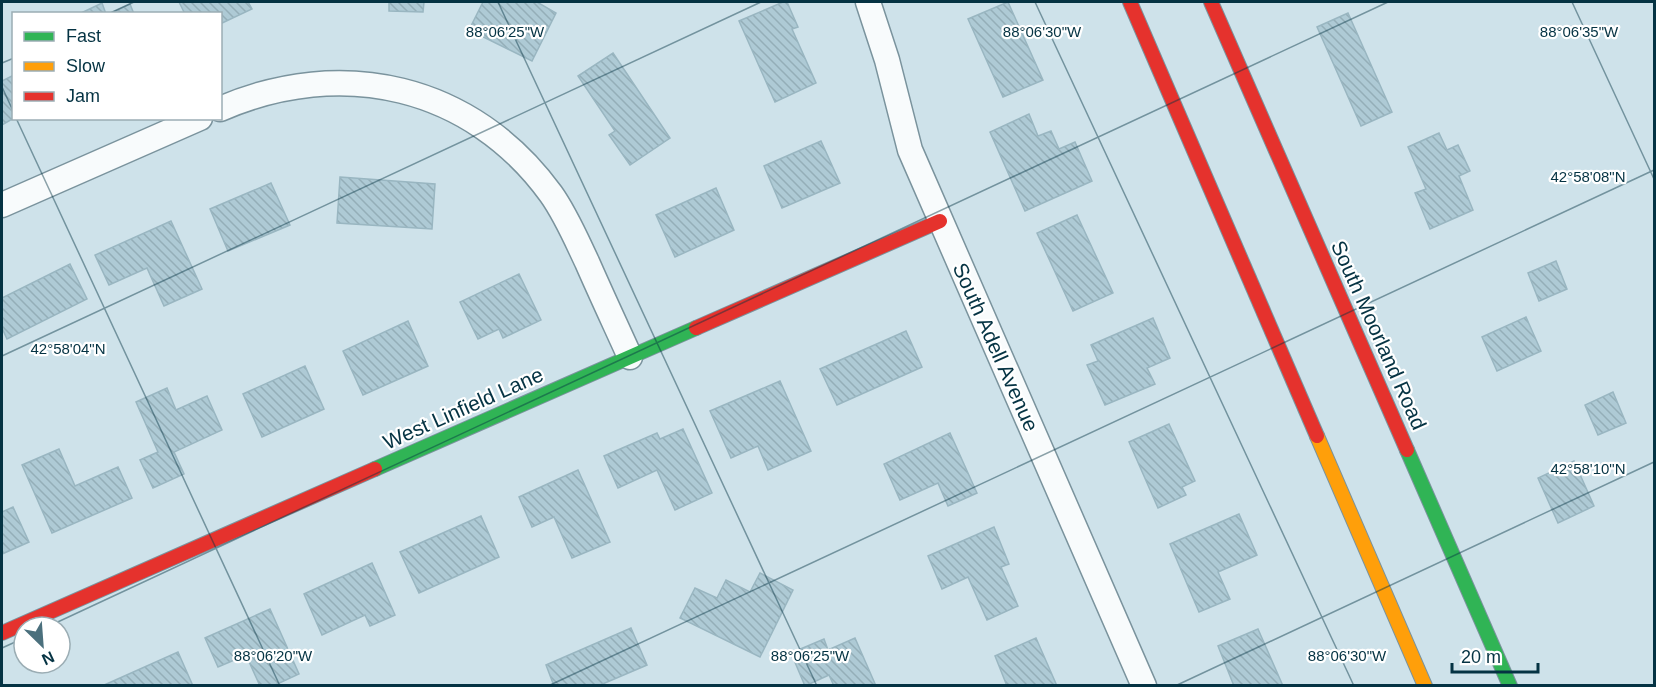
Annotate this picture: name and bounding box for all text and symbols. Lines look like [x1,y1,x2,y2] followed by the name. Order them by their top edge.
[12,12,222,120] legend
[466,23,545,40] text: 88°06'25"W
[1003,23,1082,40] text: 88°06'30"W
[1540,23,1619,40] text: 88°06'35"W
[66,26,101,46] text: Fast
[66,56,106,76] text: Slow
[66,86,100,106] text: Jam
[1550,168,1626,185] text: 42°58'08"N
[1327,237,1431,433] street label: South Moorland Road
[949,259,1043,435] street label: South Adell Avenue
[30,340,106,357] text: 42°58'04"N
[380,362,546,454] street label: West Linfield Lane
[1550,460,1626,477] text: 42°58'10"N
[12,615,72,675] north arrow
[1452,636,1538,674] scale bar
[234,647,313,664] text: 88°06'20"W
[771,647,850,664] text: 88°06'25"W
[1308,647,1387,664] text: 88°06'30"W
[1461,647,1501,667] text: 20 m
[39,648,57,668] text: N

